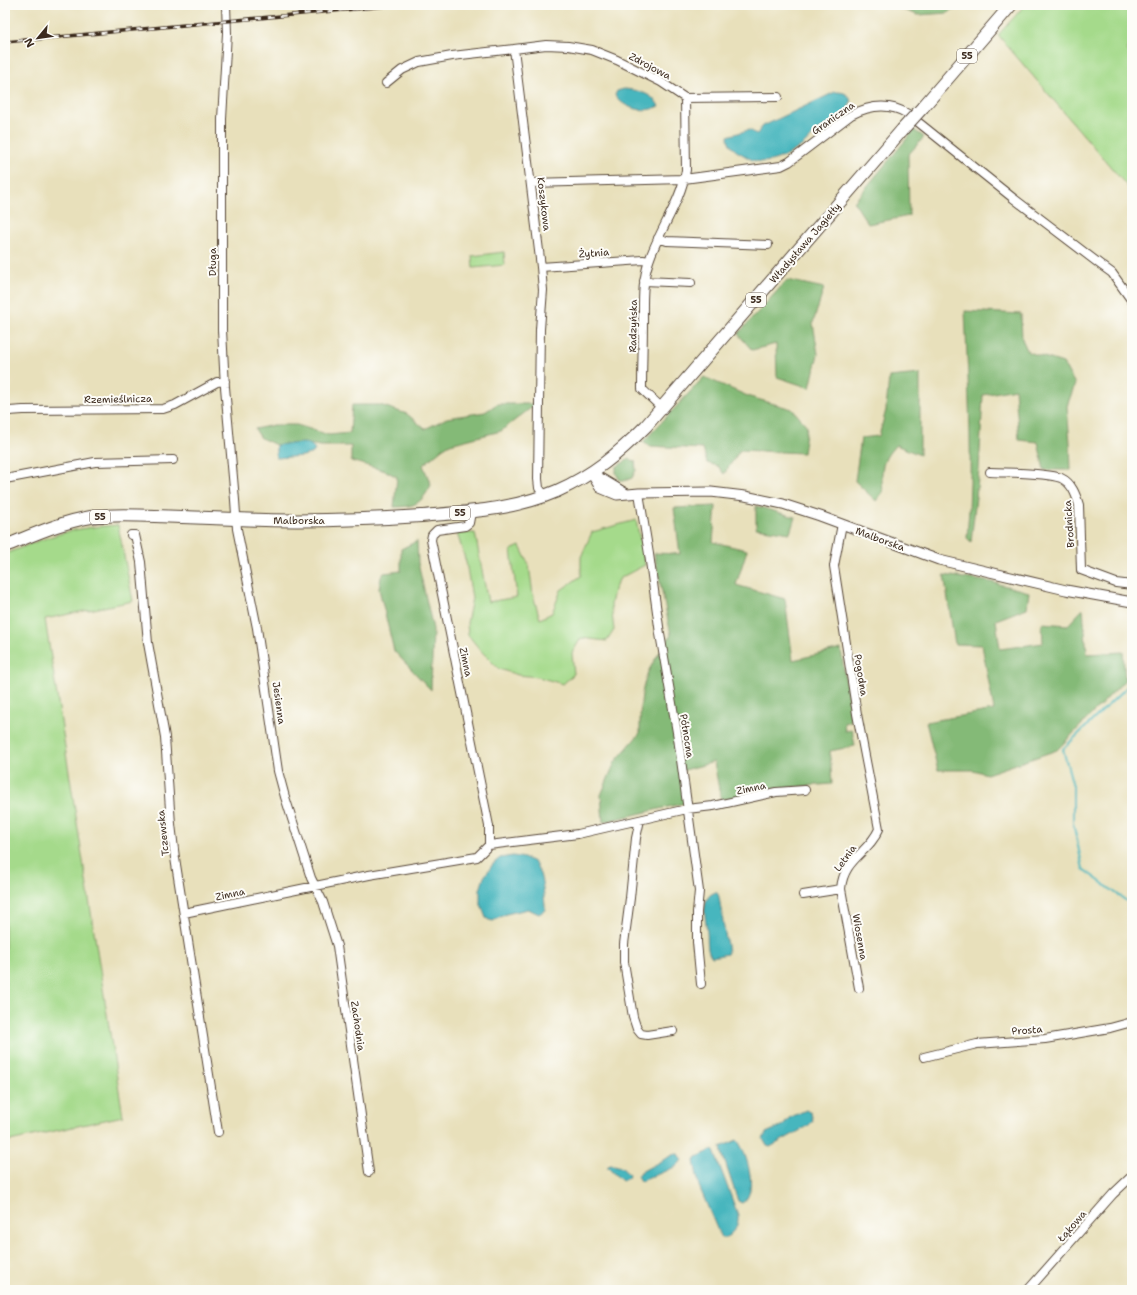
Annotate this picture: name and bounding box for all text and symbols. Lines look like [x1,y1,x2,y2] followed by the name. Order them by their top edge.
[18,18,58,58] north arrow
[21,35,38,50] text: N
[957,49,977,63] road number: 55
[627,50,674,83] street label: Zdrojowa
[809,98,858,138] street label: Graniczna
[534,176,554,232] street label: Koszykowa
[766,200,844,286] street label: Władysława Jagiełły
[578,245,610,261] street label: Żytnia
[206,247,219,276] street label: Długa
[746,293,766,307] road number: 55
[626,299,640,353] street label: Radzyńska
[84,392,153,406] street label: Rzemieślnicza
[1061,499,1077,548] street label: Brodnicka
[450,506,470,520] road number: 55
[90,510,110,524] road number: 55
[273,514,325,527] street label: Malborska
[854,524,907,554] street label: Malborska
[457,646,476,679] street label: Zimna
[851,653,871,698] street label: Pogodna
[270,681,289,726] street label: Jesienna
[677,713,697,760] street label: Północna
[735,778,768,797] street label: Zimna
[154,809,172,857] street label: Tczewska
[831,841,860,874] street label: Letnia
[214,884,247,903] street label: Zimna
[850,913,871,962] street label: Wiosenna
[348,1000,368,1053] street label: Zachodnia
[1011,1022,1044,1038] street label: Prosta
[1054,1207,1090,1245] street label: Łąkowa

